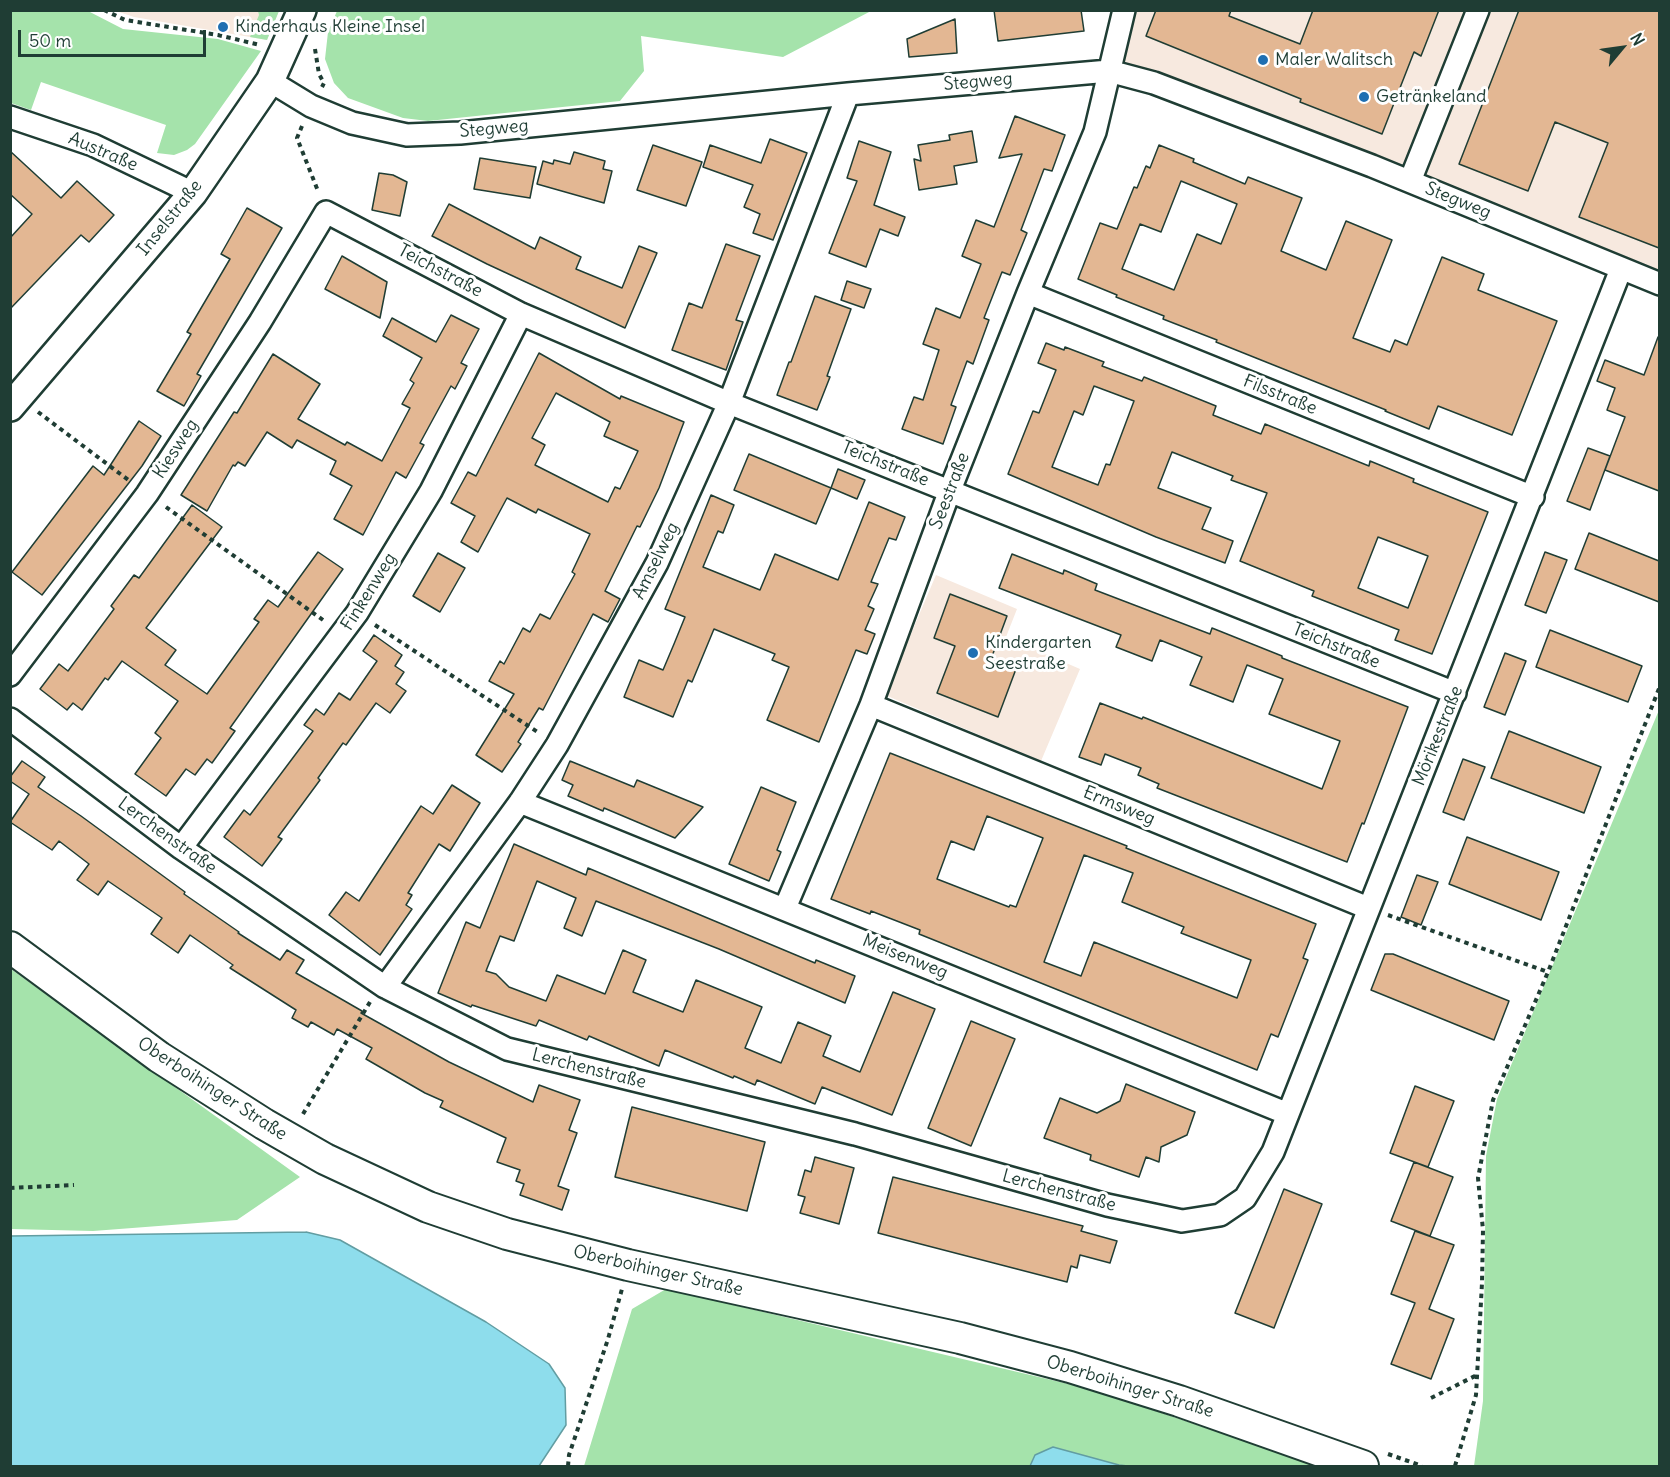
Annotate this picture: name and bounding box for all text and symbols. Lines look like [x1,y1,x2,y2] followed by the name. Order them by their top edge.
[235,16,425,38] place label: Kinderhaus Kleine Insel
[21,18,208,56] scale bar
[1592,18,1652,78] north arrow
[216,20,230,34] marker: Kinderhaus Kleine Insel
[29,29,71,52] text: 50 m
[1626,30,1649,49] text: N
[1275,49,1393,71] place label: Maler Walitsch
[1256,53,1270,67] marker: Maler Walitsch
[943,68,1013,96] street label: Stegweg
[1376,86,1487,108] place label: Getränkeland
[1357,90,1371,104] marker: Getränkeland
[459,115,529,143] street label: Stegweg
[65,128,141,176] street label: Austraße
[133,176,207,260] street label: Inselstraße
[1422,178,1494,224] street label: Stegweg
[394,240,486,302] street label: Teichstraße
[1240,370,1320,420] street label: Filsstraße
[149,415,203,483] street label: Kiesweg
[838,437,932,491] street label: Teichstraße
[925,450,975,532] street label: Seestraße
[628,519,684,603] street label: Amselweg
[337,549,401,635] street label: Finkenweg
[1289,619,1383,673] street label: Teichstraße
[985,632,1092,674] place label: Kindergarten Seestraße
[966,646,980,660] marker: Kindergarten Seestraße
[1408,683,1468,789] street label: Mörikestraße
[1080,782,1158,830] street label: Ermsweg
[113,793,221,879] street label: Lerchenstraße
[859,930,951,984] street label: Meisenweg
[133,1033,291,1145] street label: Oberboihinger Straße
[530,1044,648,1094] street label: Lerchenstraße
[1000,1165,1118,1217] street label: Lerchenstraße
[571,1241,745,1301] street label: Oberboihinger Straße
[1044,1351,1216,1423] street label: Oberboihinger Straße

